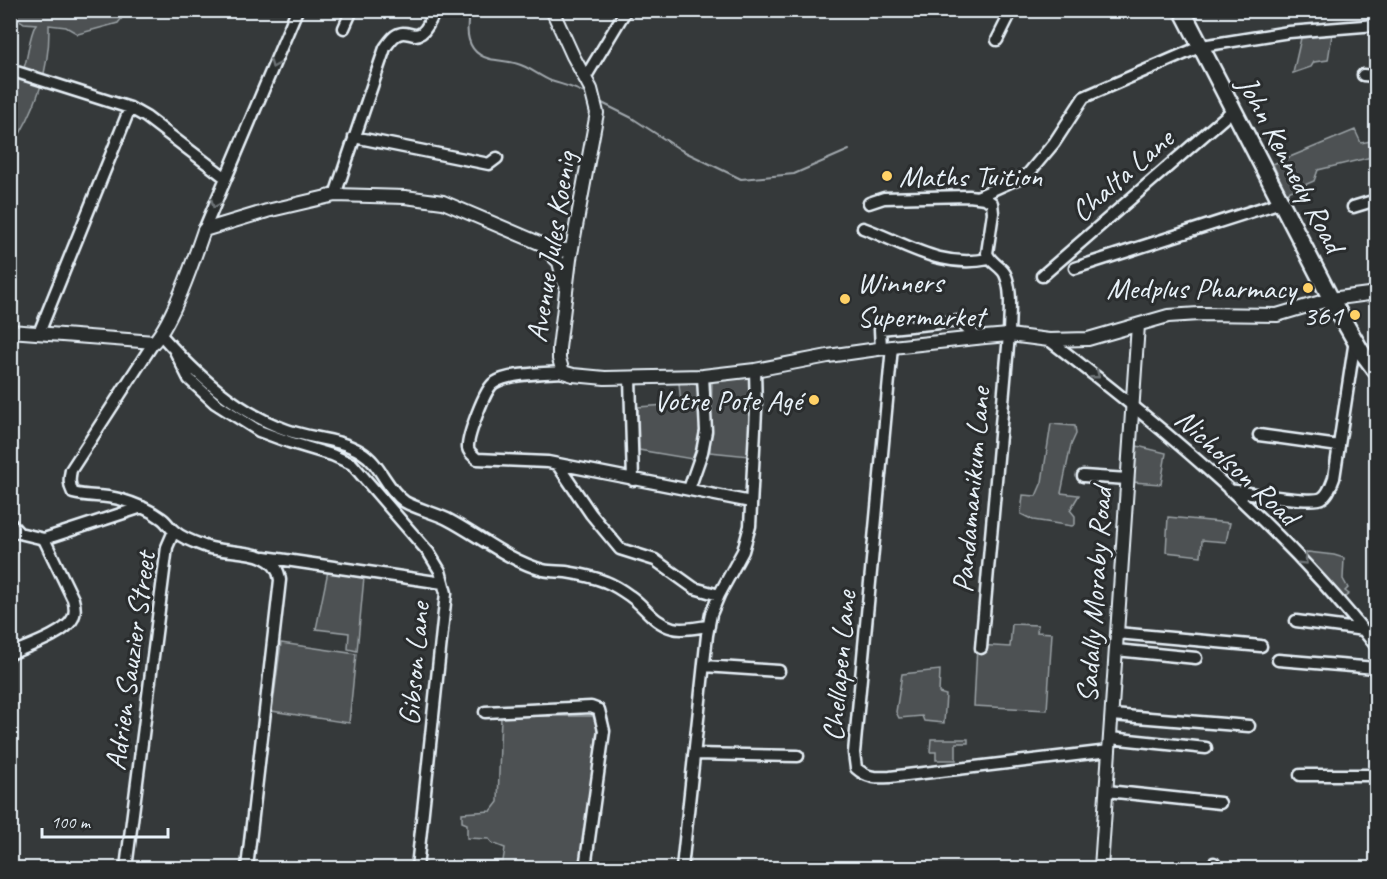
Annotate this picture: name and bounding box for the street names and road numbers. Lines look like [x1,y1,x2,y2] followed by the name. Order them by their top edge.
[1228,68,1355,262] street label: John Kennedy Road
[1063,119,1183,230] street label: Chalta Lane
[517,147,585,345] street label: Avenue Jules Koenig
[943,384,999,594] street label: Pandamanikum Lane
[1167,400,1310,537] street label: Nicholson Road
[1068,482,1121,704] street label: Sadally Moraby Road
[96,546,165,773] street label: Adrien Sauzier Street
[813,587,865,743] street label: Chellapen Lane
[390,599,439,727] street label: Gibson Lane

